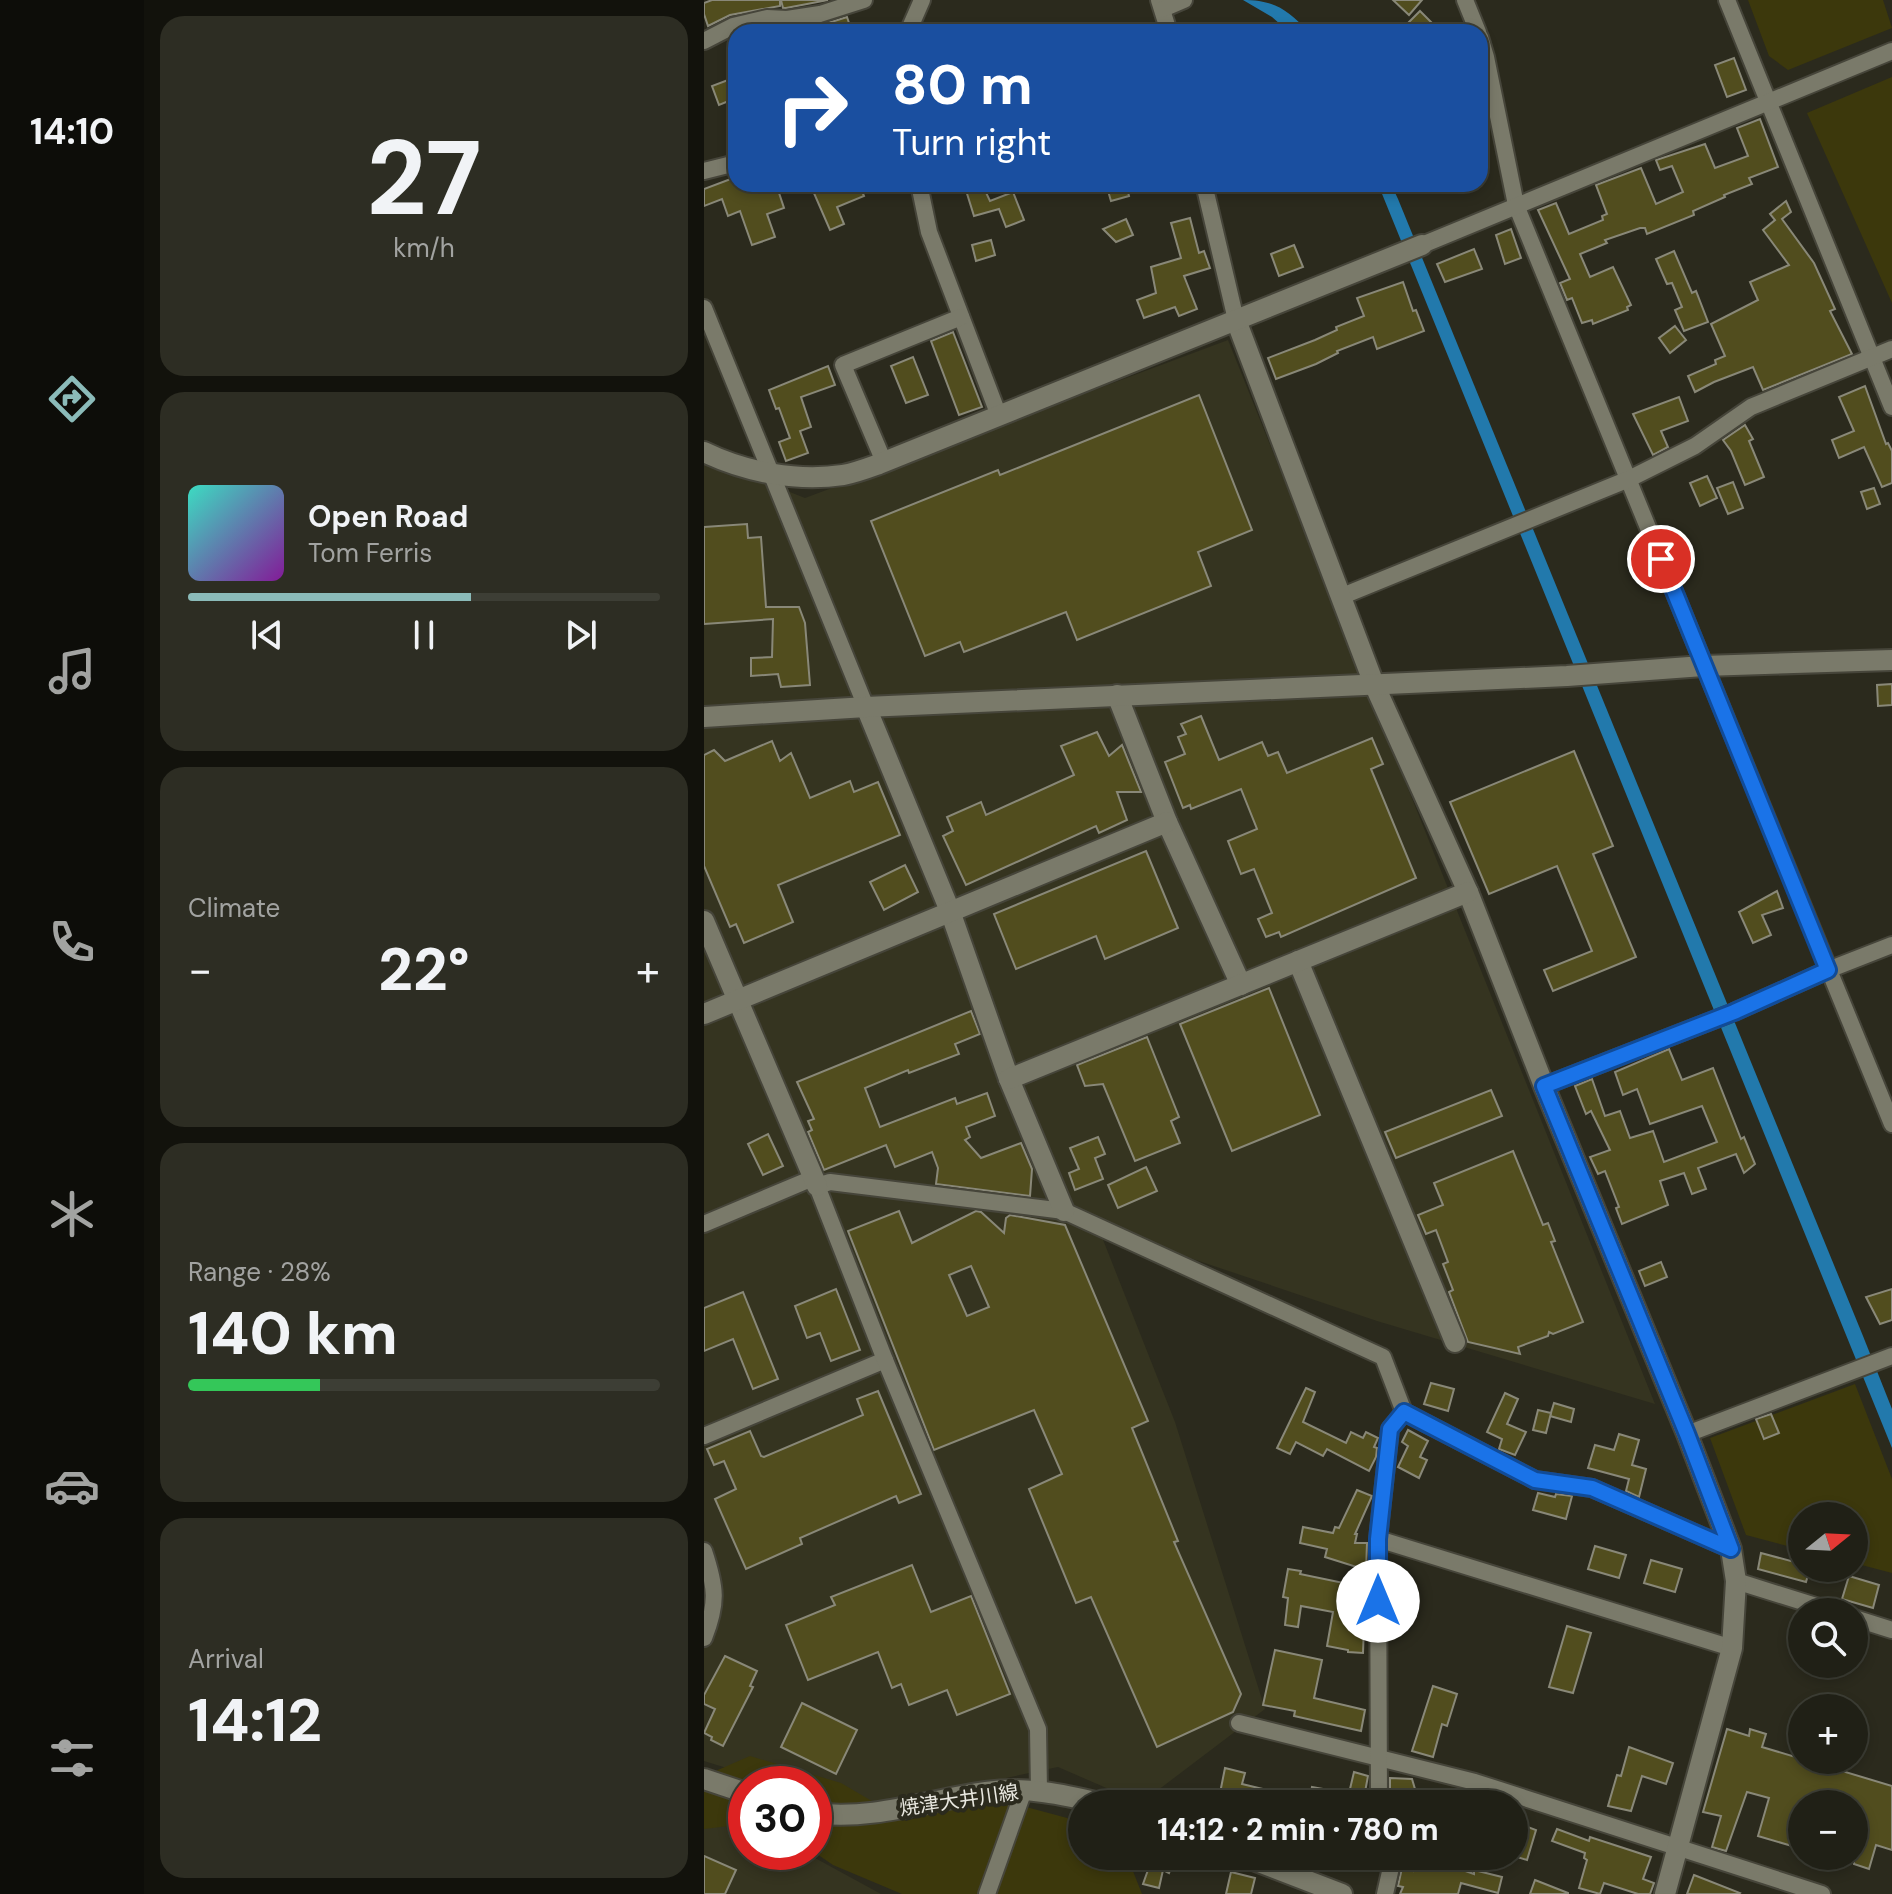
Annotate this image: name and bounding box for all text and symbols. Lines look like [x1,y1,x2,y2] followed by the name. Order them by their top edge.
[892,48,1033,121] text: 80 m
[760,56,864,160] icon: right
[30,108,114,155] text: 14:10
[366,111,482,246] text: 27
[892,119,1051,166] text: Turn right
[393,231,455,265] text: km/h
[44,371,100,427] icon: directions
[308,497,468,536] text: Open Road
[1627,525,1695,593] pin
[308,536,432,570] text: Tom Ferris
[1639,537,1683,581] icon: arrive
[245,613,289,657] icon: previous
[402,613,446,657] icon: pause
[559,613,603,657] icon: next
[44,643,100,699] icon: music
[188,891,280,925] text: Climate
[44,914,100,970] icon: phone
[378,930,470,1009] text: 22°
[188,941,212,999] text: −
[636,941,660,999] text: +
[44,1186,100,1242] icon: climate
[188,1255,331,1289] text: Range · 28%
[188,1294,398,1373] text: 140 km
[44,1458,100,1514] icon: car
[1788,1502,1868,1582] north arrow
[1788,1502,1868,1870] map controls
[1336,1559,1420,1643] position arrow
[1788,1598,1868,1678] button: search
[188,1642,264,1676] text: Arrival
[188,1681,322,1760] text: 14:12
[1788,1694,1868,1774] button: +
[44,1730,100,1786] icon: filters
[728,1766,832,1870] speed limit sign: 30
[898,1779,1020,1821] street label: 焼津大井川線
[1788,1790,1868,1870] button: −
[1157,1810,1439,1849] text: 14:12 · 2 min · 780 m

